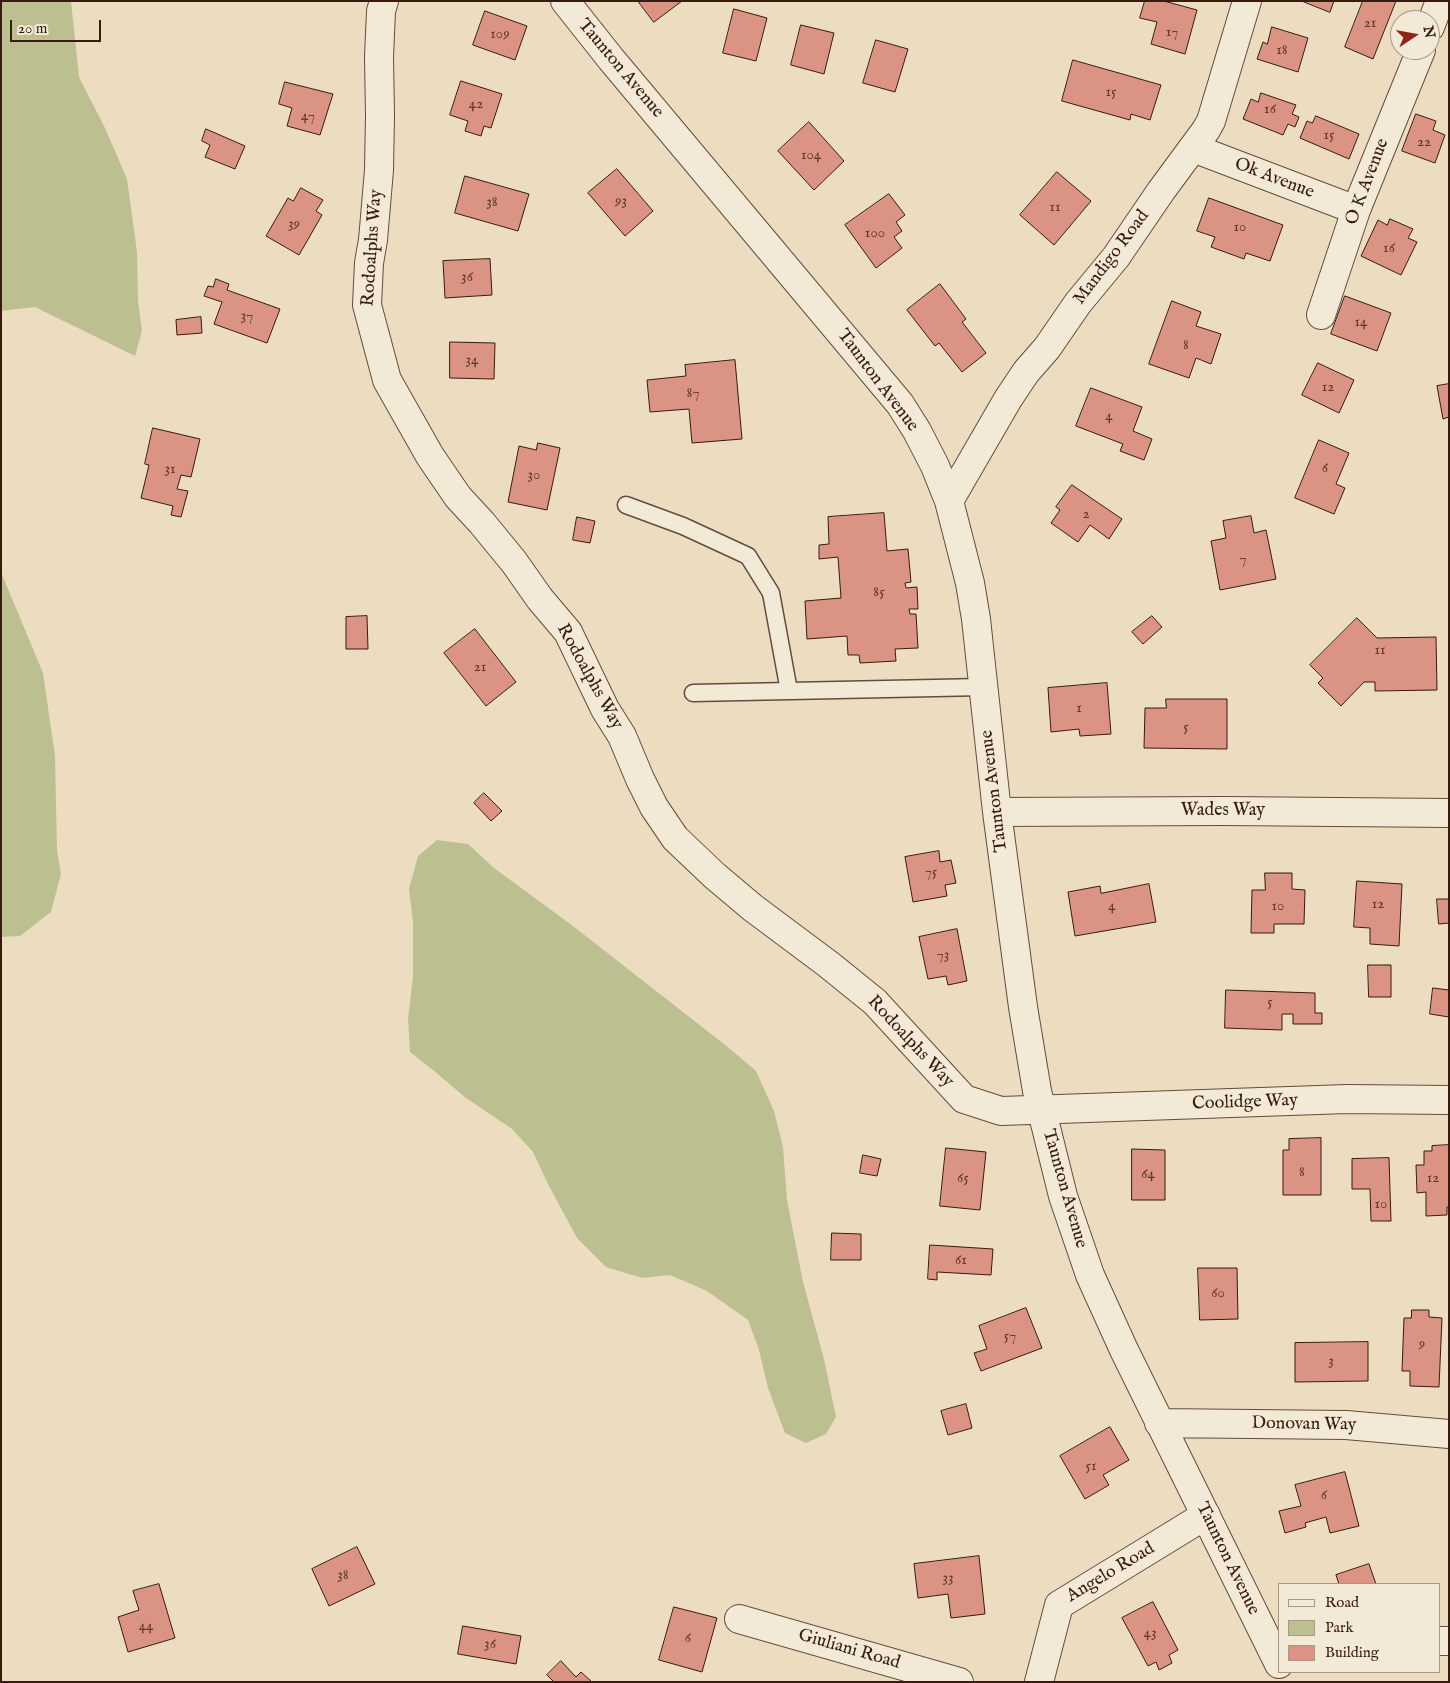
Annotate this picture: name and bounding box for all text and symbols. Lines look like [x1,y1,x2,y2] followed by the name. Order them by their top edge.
[12,10,104,42] scale bar
[1390,10,1440,60] north arrow
[572,15,668,123] street label: Taunton Avenue
[1364,15,1376,33] house number: 21
[18,19,47,38] text: 20 m
[1166,24,1178,42] house number: 17
[1419,24,1439,40] text: N
[490,26,510,44] house number: 109
[1276,42,1288,60] house number: 18
[1105,84,1117,102] house number: 15
[469,96,483,114] house number: 42
[1264,101,1276,119] house number: 16
[301,108,315,126] house number: 47
[1323,127,1335,145] house number: 15
[1417,134,1431,152] house number: 22
[1342,136,1394,228] street label: O K Avenue
[801,147,821,165] house number: 104
[1231,154,1317,204] street label: Ok Avenue
[358,189,388,307] street label: Rodoalphs Way
[615,193,627,211] house number: 93
[486,194,498,212] house number: 38
[1049,199,1061,217] house number: 11
[1069,206,1155,310] street label: Mandigo Road
[288,216,300,234] house number: 39
[1234,219,1246,237] house number: 10
[865,225,885,243] house number: 100
[1383,240,1395,258] house number: 16
[461,269,473,287] house number: 36
[241,308,253,326] house number: 37
[1355,314,1367,332] house number: 14
[831,326,923,436] street label: Taunton Avenue
[1183,337,1189,355] house number: 8
[466,352,478,370] house number: 34
[1322,379,1334,397] house number: 12
[687,385,699,403] house number: 87
[1105,408,1113,426] house number: 4
[1322,460,1328,478] house number: 6
[164,461,176,479] house number: 31
[528,467,540,485] house number: 30
[1082,506,1090,524] house number: 2
[1239,551,1247,569] house number: 7
[873,584,885,602] house number: 85
[551,620,627,734] street label: Rodoalphs Way
[1374,642,1386,660] house number: 11
[474,659,486,677] house number: 21
[1076,700,1082,718] house number: 1
[1183,719,1189,737] house number: 5
[977,729,1013,853] street label: Taunton Avenue
[1181,800,1265,822] street label: Wades Way
[925,864,937,882] house number: 75
[1372,896,1384,914] house number: 12
[1108,898,1116,916] house number: 4
[1272,898,1284,916] house number: 10
[937,947,949,965] house number: 73
[862,992,958,1092] street label: Rodoalphs Way
[1267,994,1273,1012] house number: 5
[1192,1090,1298,1116] street label: Coolidge Way
[1037,1127,1091,1251] street label: Taunton Avenue
[1299,1164,1305,1182] house number: 8
[1141,1166,1155,1184] house number: 64
[957,1170,969,1188] house number: 65
[1427,1170,1439,1188] house number: 12
[1375,1196,1387,1214] house number: 10
[955,1252,967,1270] house number: 61
[1211,1285,1225,1303] house number: 60
[1004,1328,1016,1346] house number: 57
[1419,1336,1425,1354] house number: 9
[1328,1353,1334,1371] house number: 3
[1251,1413,1357,1437] street label: Donovan Way
[1085,1458,1097,1476] house number: 51
[1321,1487,1327,1505] house number: 6
[1190,1499,1264,1619] street label: Taunton Avenue
[1063,1538,1159,1608] street label: Angelo Road
[337,1567,349,1585] house number: 38
[942,1570,954,1588] house number: 33
[1278,1583,1440,1673] legend
[1325,1593,1359,1612] text: Road
[139,1618,153,1636] house number: 44
[1325,1618,1354,1637] text: Park
[796,1625,902,1675] street label: Giuliani Road
[1144,1625,1156,1643] house number: 43
[685,1630,691,1648] house number: 6
[484,1636,496,1654] house number: 36
[1325,1643,1379,1662] text: Building

